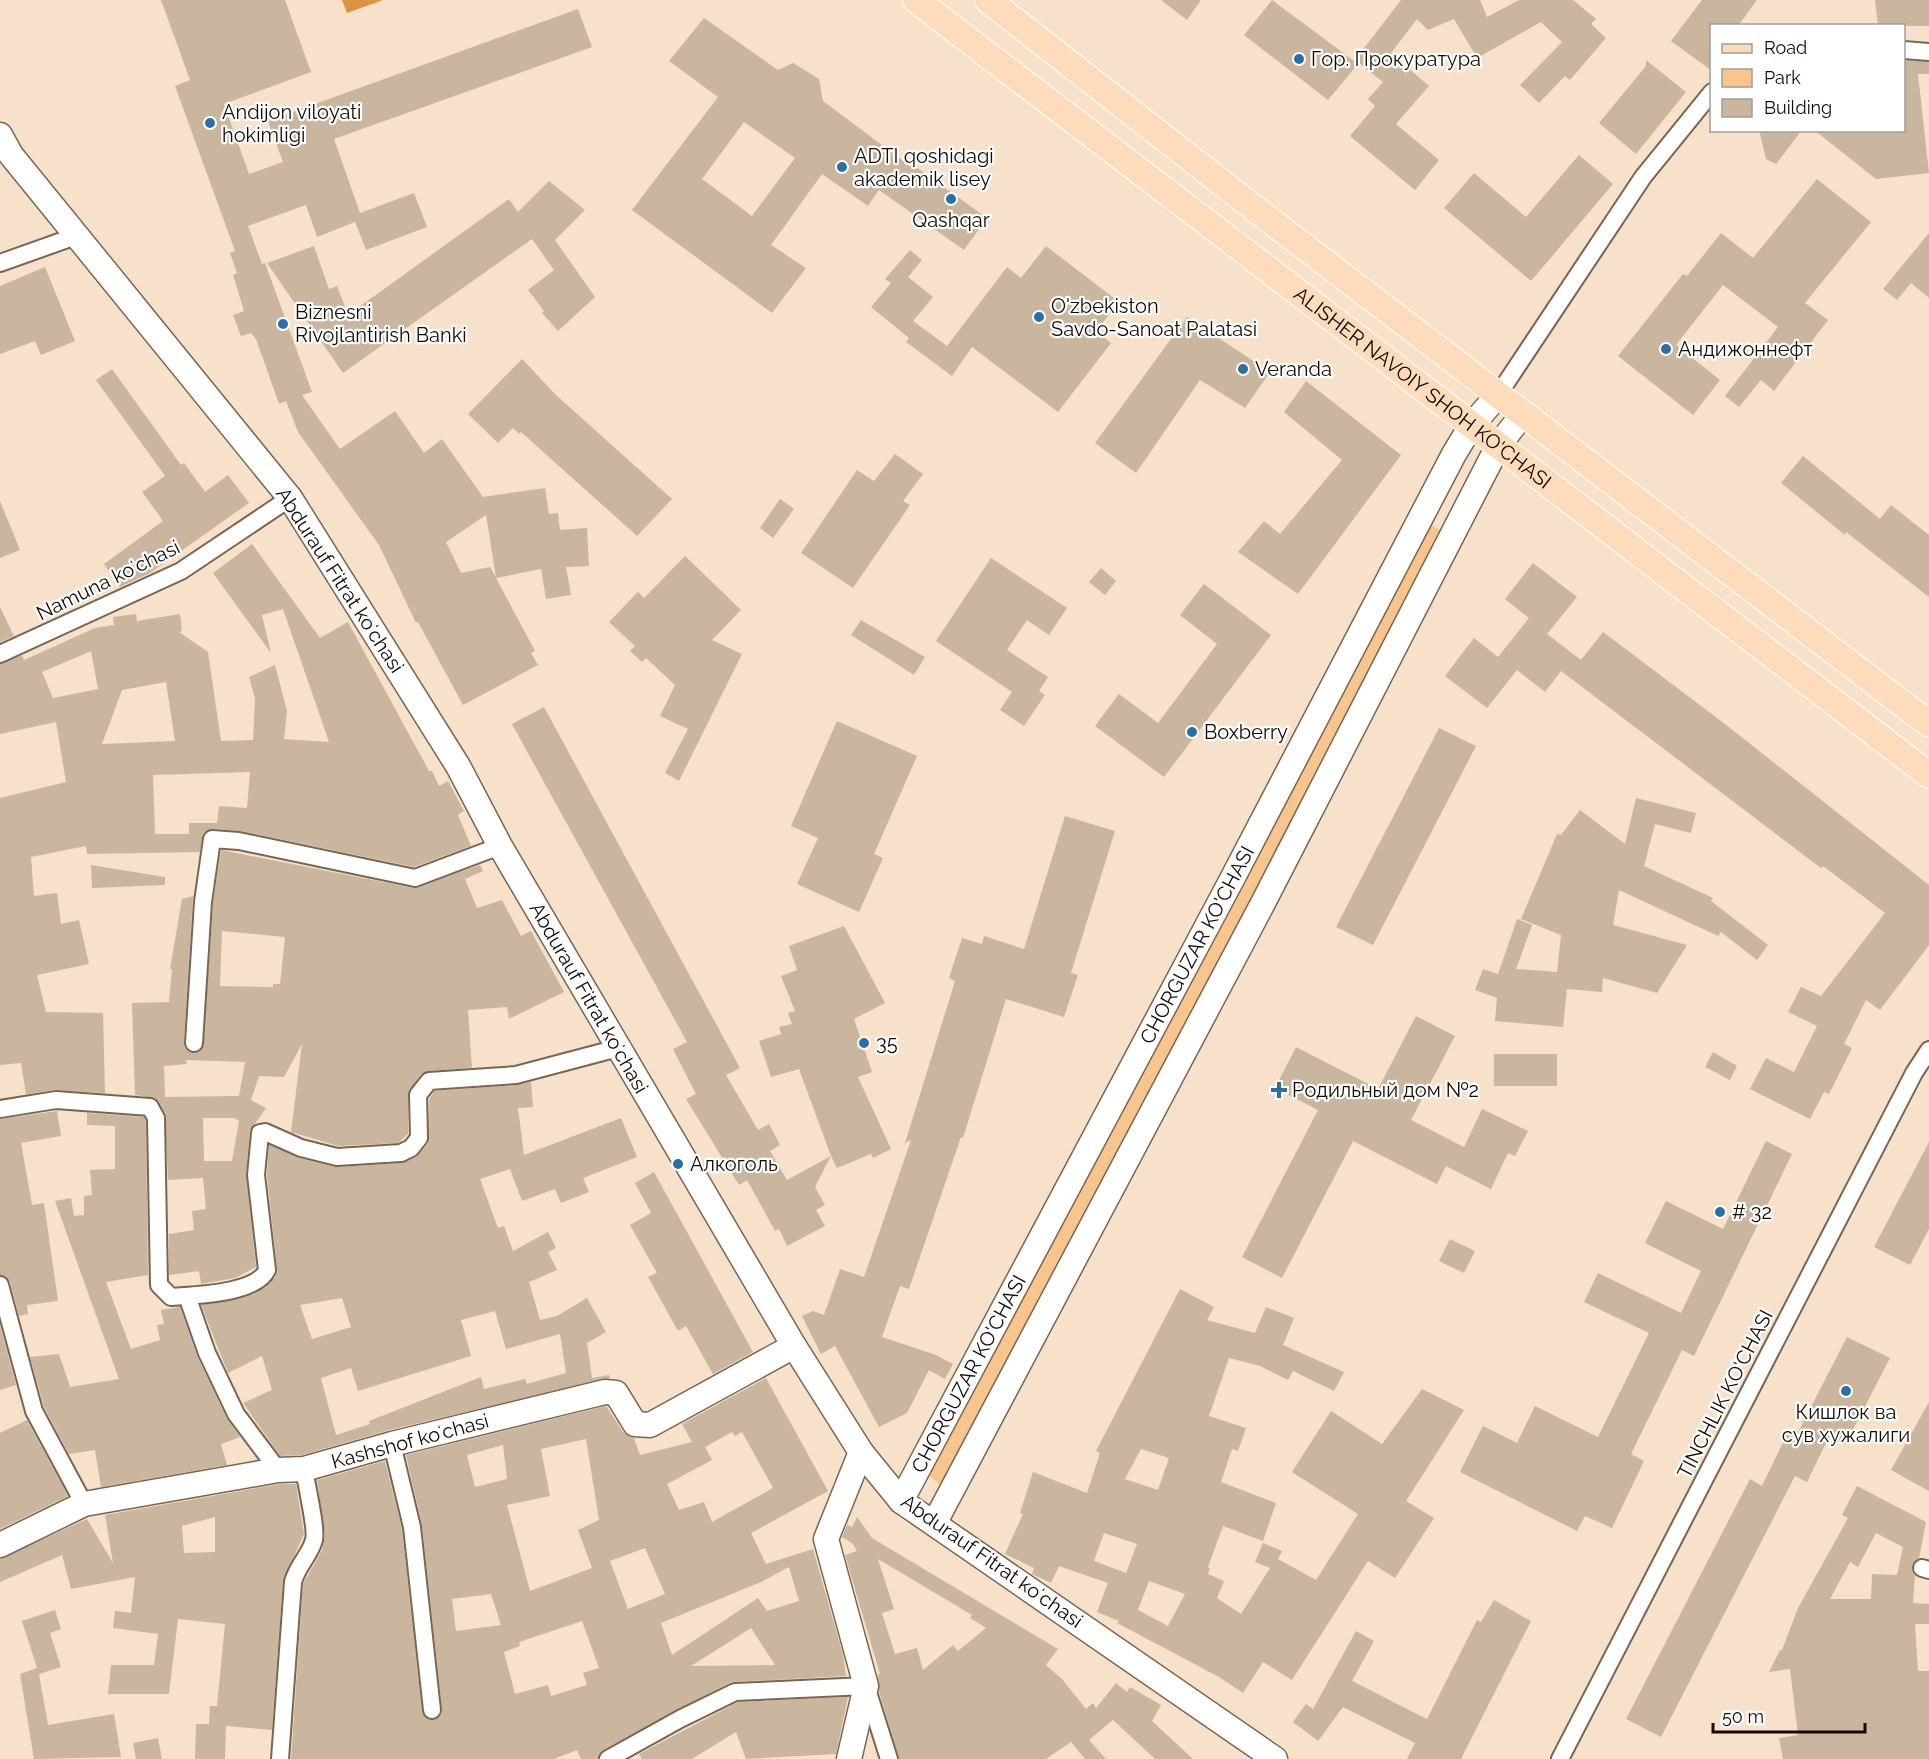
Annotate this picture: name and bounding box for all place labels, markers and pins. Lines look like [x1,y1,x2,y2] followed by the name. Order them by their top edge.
[1311,47,1481,71] place label: Гор. Прокуратура
[1292,52,1306,66] marker: Гор. Прокуратура
[222,100,361,147] place label: Andijon vilоyati hоkimligi
[203,116,217,130] marker: Andijon vilоyati hоkimligi
[854,144,994,191] place label: ADTI qoshidagi akademik lisey
[835,160,849,174] marker: ADTI qoshidagi akademik lisey
[944,192,958,206] marker: Qashqar
[912,208,990,232] place label: Qashqar
[1051,294,1257,341] place label: O'zbekiston Savdo-Sanoat Palatasi
[295,300,467,347] place label: Biznesni Rivojlantirish Banki
[1032,310,1046,324] marker: O'zbekiston Savdo-Sanoat Palatasi
[276,317,290,331] marker: Biznesni Rivojlantirish Banki
[1678,337,1813,361] place label: Андижоннефт
[1659,342,1673,356] marker: Андижоннефт
[1255,357,1332,381] place label: Veranda
[1236,362,1250,376] marker: Veranda
[1204,720,1288,744] place label: Boxberry
[1185,725,1199,739] marker: Boxberry
[876,1031,898,1055] place label: 35
[857,1036,871,1050] marker: 35
[1292,1078,1479,1102] place label: Родильный дом №2
[1270,1081,1288,1099] marker: Родильный дом №2
[690,1152,778,1176] place label: Алкоголь
[671,1157,685,1171] marker: Алкоголь
[1732,1200,1772,1224] place label: # 32
[1713,1205,1727,1219] marker: # 32
[1839,1384,1853,1398] marker: Кишлок ва сув хужалиги
[1782,1400,1910,1447] place label: Кишлок ва сув хужалиги

